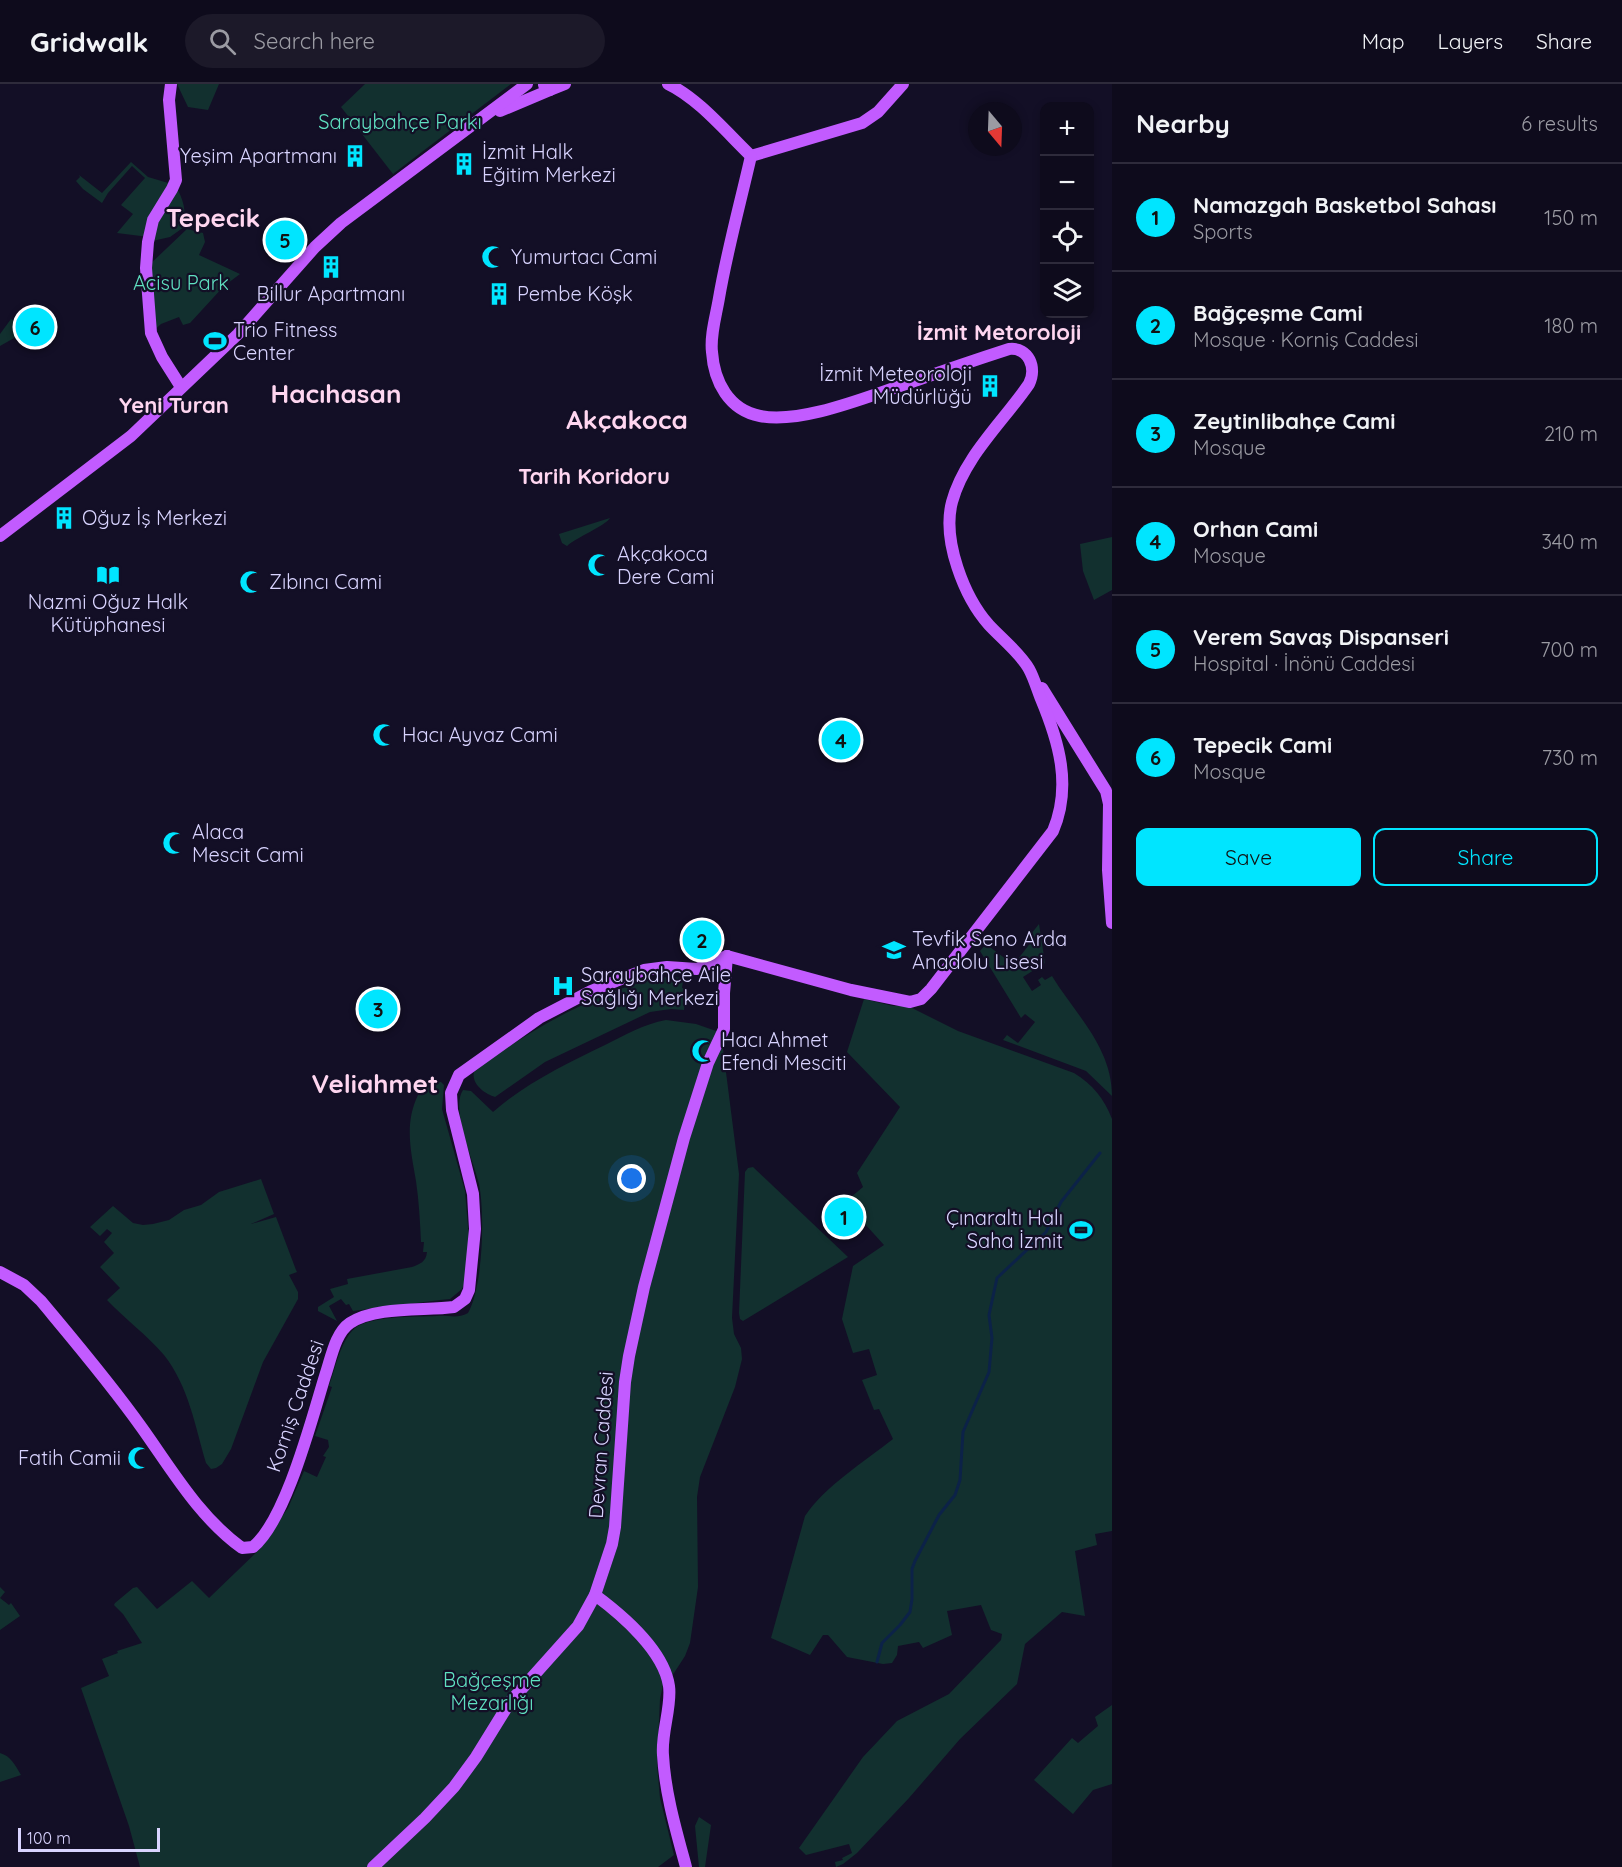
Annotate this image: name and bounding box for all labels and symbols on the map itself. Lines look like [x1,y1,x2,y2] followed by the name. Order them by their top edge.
[968,102,1022,156] north arrow
[318,109,482,134] park label: Saraybahçe Parkı
[482,139,616,187] place label: İzmit Halk Eğitim Merkezi
[180,143,337,168] place label: Yeşim Apartmanı
[342,143,368,169] building icon: Yeşim Apartmanı
[451,151,477,177] building icon: İzmit Halk Eğitim Merkezi
[166,201,260,234] district label: Tepecik
[266,218,304,262] pin: 5
[480,244,506,270] mosque icon: Yumurtacı Cami
[511,244,657,269] place label: Yumurtacı Cami
[318,254,344,280] building icon: Billur Apartmanı
[133,270,229,295] park label: Acisu Park
[257,281,405,306] place label: Billur Apartmanı
[486,281,512,307] building icon: Pembe Köşk
[517,281,633,306] place label: Pembe Köşk
[15,304,54,350] pin: 6
[233,317,337,365] place label: Trio Fitness Center
[917,318,1081,346] district label: İzmit Metoroloji
[202,328,228,354] sports icon: Trio Fitness Center
[819,361,972,409] place label: İzmit Meteoroloji Müdürlüğü
[977,373,1003,399] building icon: İzmit Meteoroloji Müdürlüğü
[271,377,401,410] district label: Hacıhasan
[119,391,229,419] district label: Yeni Turan
[566,403,688,436] district label: Akçakoca
[518,462,670,490] district label: Tarih Koridoru
[51,505,77,531] building icon: Oğuz İş Merkezi
[82,505,227,530] place label: Oğuz İş Merkezi
[617,541,715,589] place label: Akçakoca Dere Cami
[586,552,612,578] mosque icon: Akçakoca Dere Cami
[95,562,121,588] library icon: Nazmi Oğuz Halk Kütüphanesi
[238,569,264,595] mosque icon: Zıbıncı Cami
[269,569,382,594] place label: Zıbıncı Cami
[28,589,188,637] place label: Nazmi Oğuz Halk Kütüphanesi
[822,718,860,762] pin: 4
[371,722,397,748] mosque icon: Hacı Ayvaz Cami
[402,722,558,747] place label: Hacı Ayvaz Cami
[192,819,304,867] place label: Alaca Mescit Cami
[161,830,187,856] mosque icon: Alaca Mescit Cami
[682,918,722,962] pin: 2
[912,926,1067,974] place label: Tevfik Seno Arda Anadolu Lisesi
[881,937,907,963] school or university icon: Tevfik Seno Arda Anadolu Lisesi
[581,962,731,1010] place label: Saraybahçe Aile Sağlığı Merkezi
[550,973,576,999] hospital icon: Saraybahçe Aile Sağlığı Merkezi
[358,986,398,1032] pin: 3
[721,1027,846,1075] place label: Hacı Ahmet Efendi Mesciti
[690,1038,716,1064] mosque icon: Hacı Ahmet Efendi Mesciti
[311,1067,439,1100] district label: Veliahmet
[617,1164,646,1193] your location
[824,1194,864,1240] pin: 1
[946,1205,1063,1253] place label: Çınaraltı Halı Saha İzmit
[1068,1217,1094,1243] sports icon: Çınaraltı Halı Saha İzmit
[260,1337,329,1475] street label: Korniş Caddesi
[583,1371,618,1519] street label: Devran Caddesi
[18,1445,121,1470] place label: Fatih Camii
[126,1445,152,1471] mosque icon: Fatih Camii
[443,1667,541,1715] park label: Bağçeşme Mezarlığı
[18,1825,160,1852] scale bar

